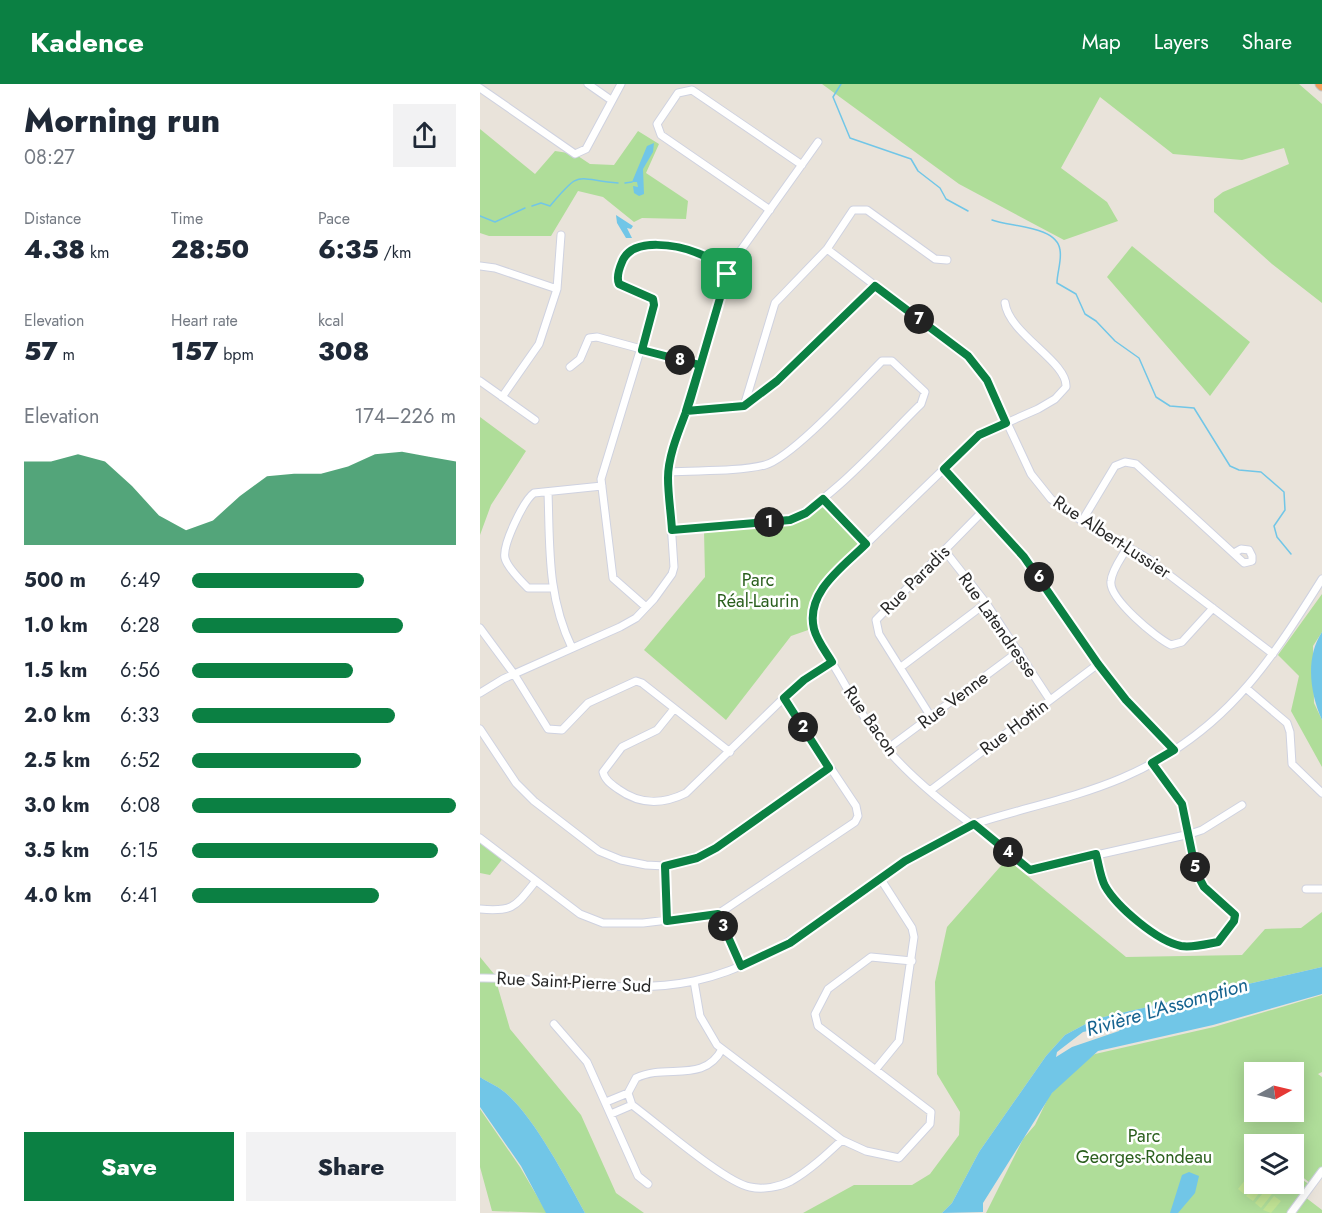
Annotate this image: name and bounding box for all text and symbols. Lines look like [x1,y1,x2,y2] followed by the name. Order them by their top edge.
[30,22,144,63] text: Kadence
[1082,27,1121,57] text: Map
[1154,27,1209,57] text: Layers
[1242,27,1292,57] text: Share
[24,97,220,144] text: Morning run
[393,104,456,167] button: share
[24,143,75,172] text: 08:27
[24,207,81,230] text: Distance
[171,207,203,230] text: Time
[318,207,350,230] text: Pace
[24,230,85,268] text: 4.38
[171,230,249,268] text: 28:50
[318,230,379,268] text: 6:35
[85,241,110,264] text: km
[379,241,411,264] text: /km
[701,248,752,299] pin
[710,257,743,290] icon: arrive
[904,304,934,334] pin: 7
[914,307,924,330] text: 7
[24,309,84,332] text: Elevation
[171,309,238,332] text: Heart rate
[318,309,344,332] text: kcal
[24,332,58,370] text: 57
[171,332,218,370] text: 157
[318,332,369,370] text: 308
[58,343,75,366] text: m
[218,343,254,366] text: bpm
[665,345,695,375] pin: 8
[675,348,685,371] text: 8
[24,402,99,431] text: Elevation
[354,402,456,431] text: 174–226 m
[1048,489,1177,585] street label: Rue Albert-Lussier
[754,507,784,537] pin: 1
[765,510,773,533] text: 1
[874,539,956,621] street label: Rue Paradis
[1024,562,1054,592] pin: 6
[1034,565,1044,588] text: 6
[24,566,86,595] text: 500 m
[120,566,161,595] text: 6:49
[717,567,799,614] park label: Parc Réal-Laurin
[952,567,1044,683] street label: Rue Latendresse
[24,611,88,640] text: 1.0 km
[120,611,160,640] text: 6:28
[24,656,87,685] text: 1.5 km
[120,656,160,685] text: 6:56
[912,665,994,735] street label: Rue Venne
[837,680,905,762] street label: Rue Bacon
[974,693,1054,761] street label: Rue Hottin
[24,701,91,730] text: 2.0 km
[120,701,159,730] text: 6:33
[788,712,818,742] pin: 2
[798,715,808,738] text: 2
[24,746,90,775] text: 2.5 km
[120,746,160,775] text: 6:52
[24,791,90,820] text: 3.0 km
[120,791,160,820] text: 6:08
[24,836,89,865] text: 3.5 km
[120,836,158,865] text: 6:15
[993,837,1023,867] pin: 4
[1002,840,1014,863] text: 4
[1180,852,1210,882] pin: 5
[1190,855,1200,878] text: 5
[24,881,92,910] text: 4.0 km
[120,881,158,910] text: 6:41
[708,911,738,941] pin: 3
[718,914,728,937] text: 3
[496,965,652,999] street label: Rue Saint-Pierre Sud
[1083,970,1251,1044] water label: Rivière L'Assomption
[1244,1062,1304,1122] north arrow
[1244,1062,1304,1194] map controls
[1076,1123,1212,1170] park label: Parc Georges-Rondeau
[24,1132,234,1201] button: Save
[246,1132,456,1201] button: Share
[1244,1134,1304,1194] button: layers

